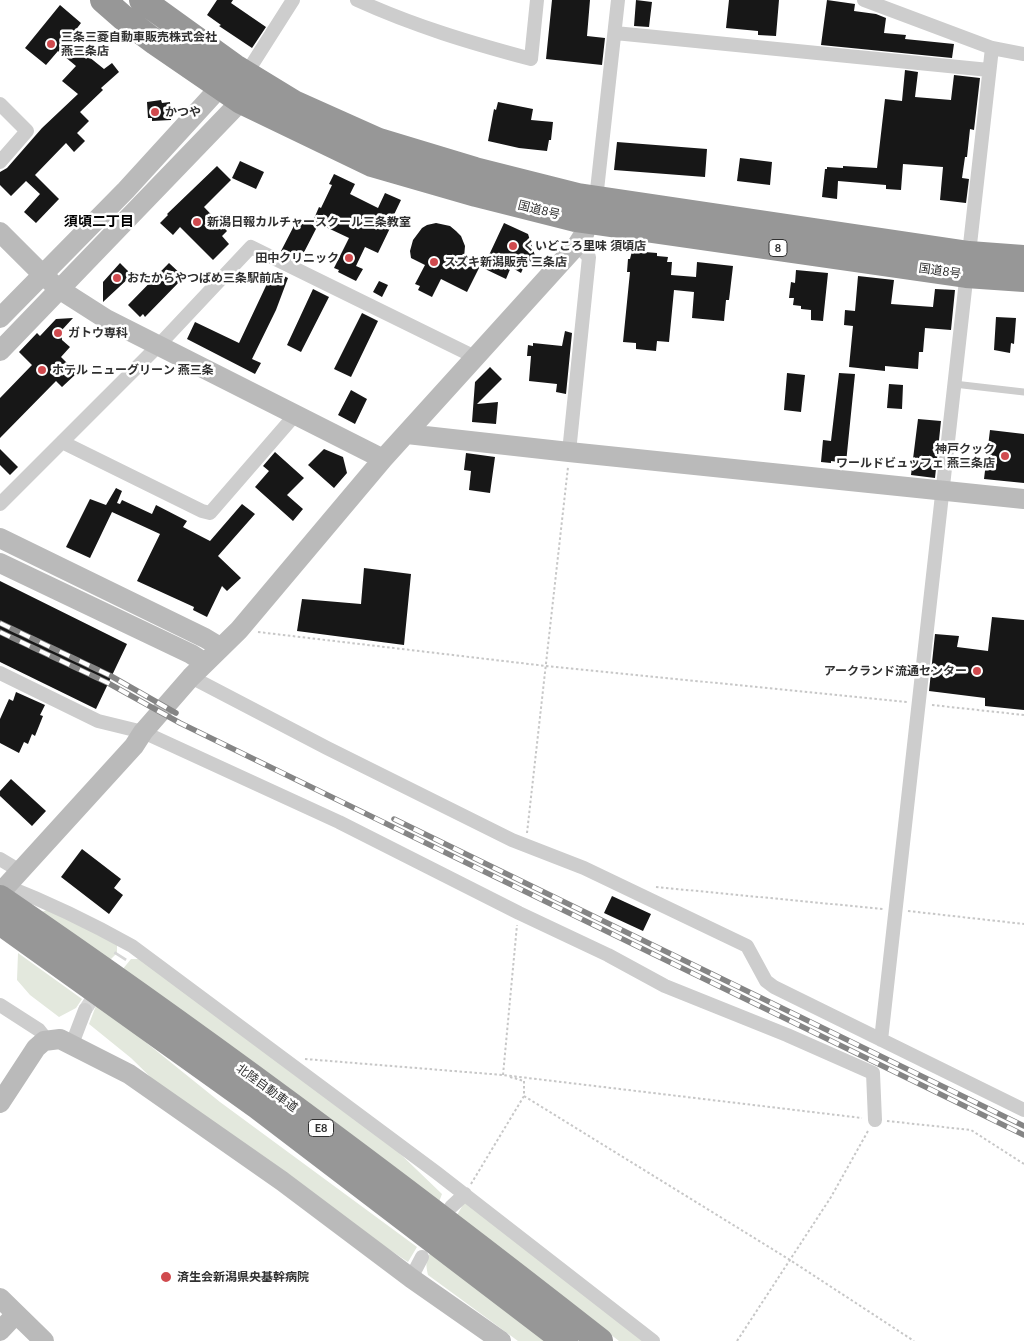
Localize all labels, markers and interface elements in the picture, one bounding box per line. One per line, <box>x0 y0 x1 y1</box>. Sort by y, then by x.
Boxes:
place label: 三条三菱自動車販売株式会社 燕三条店 <box>61 30 217 58</box>
marker: 三条三菱自動車販売株式会社 燕三条店 <box>45 38 57 50</box>
place label: かつや <box>165 105 201 119</box>
marker: かつや <box>149 106 161 118</box>
street label: 国道8号 <box>516 198 562 222</box>
district label: 須頃二丁目 <box>64 213 134 229</box>
place label: 新潟日報カルチャースクール三条教室 <box>207 215 411 229</box>
marker: 新潟日報カルチャースクール三条教室 <box>191 216 203 228</box>
place label: くいどころ里味 須頃店 <box>523 239 646 253</box>
marker: くいどころ里味 須頃店 <box>507 240 519 252</box>
road number: 8 <box>769 240 787 256</box>
place label: 田中クリニック <box>255 251 339 265</box>
marker: 田中クリニック <box>343 252 355 264</box>
place label: スズキ新潟販売 三条店 <box>444 255 567 269</box>
marker: スズキ新潟販売 三条店 <box>428 256 440 268</box>
street label: 国道8号 <box>918 261 962 281</box>
place label: おたからやつばめ三条駅前店 <box>127 271 283 285</box>
marker: おたからやつばめ三条駅前店 <box>111 272 123 284</box>
place label: ガトウ専科 <box>68 326 128 340</box>
marker: ガトウ専科 <box>52 327 64 339</box>
place label: ホテル ニューグリーン 燕三条 <box>52 363 214 377</box>
marker: ホテル ニューグリーン 燕三条 <box>36 364 48 376</box>
place label: 神戸クック ワールドビュッフェ 燕三条店 <box>836 442 995 470</box>
marker: 神戸クック ワールドビュッフェ 燕三条店 <box>999 450 1011 462</box>
place label: アークランド流通センター <box>824 664 967 678</box>
marker: アークランド流通センター <box>971 665 983 677</box>
street label: 北陸自動車道 <box>234 1061 300 1115</box>
road number: E8 <box>308 1120 334 1136</box>
marker: 済生会新潟県央基幹病院 <box>159 1270 173 1284</box>
place label: 済生会新潟県央基幹病院 <box>177 1270 309 1284</box>

